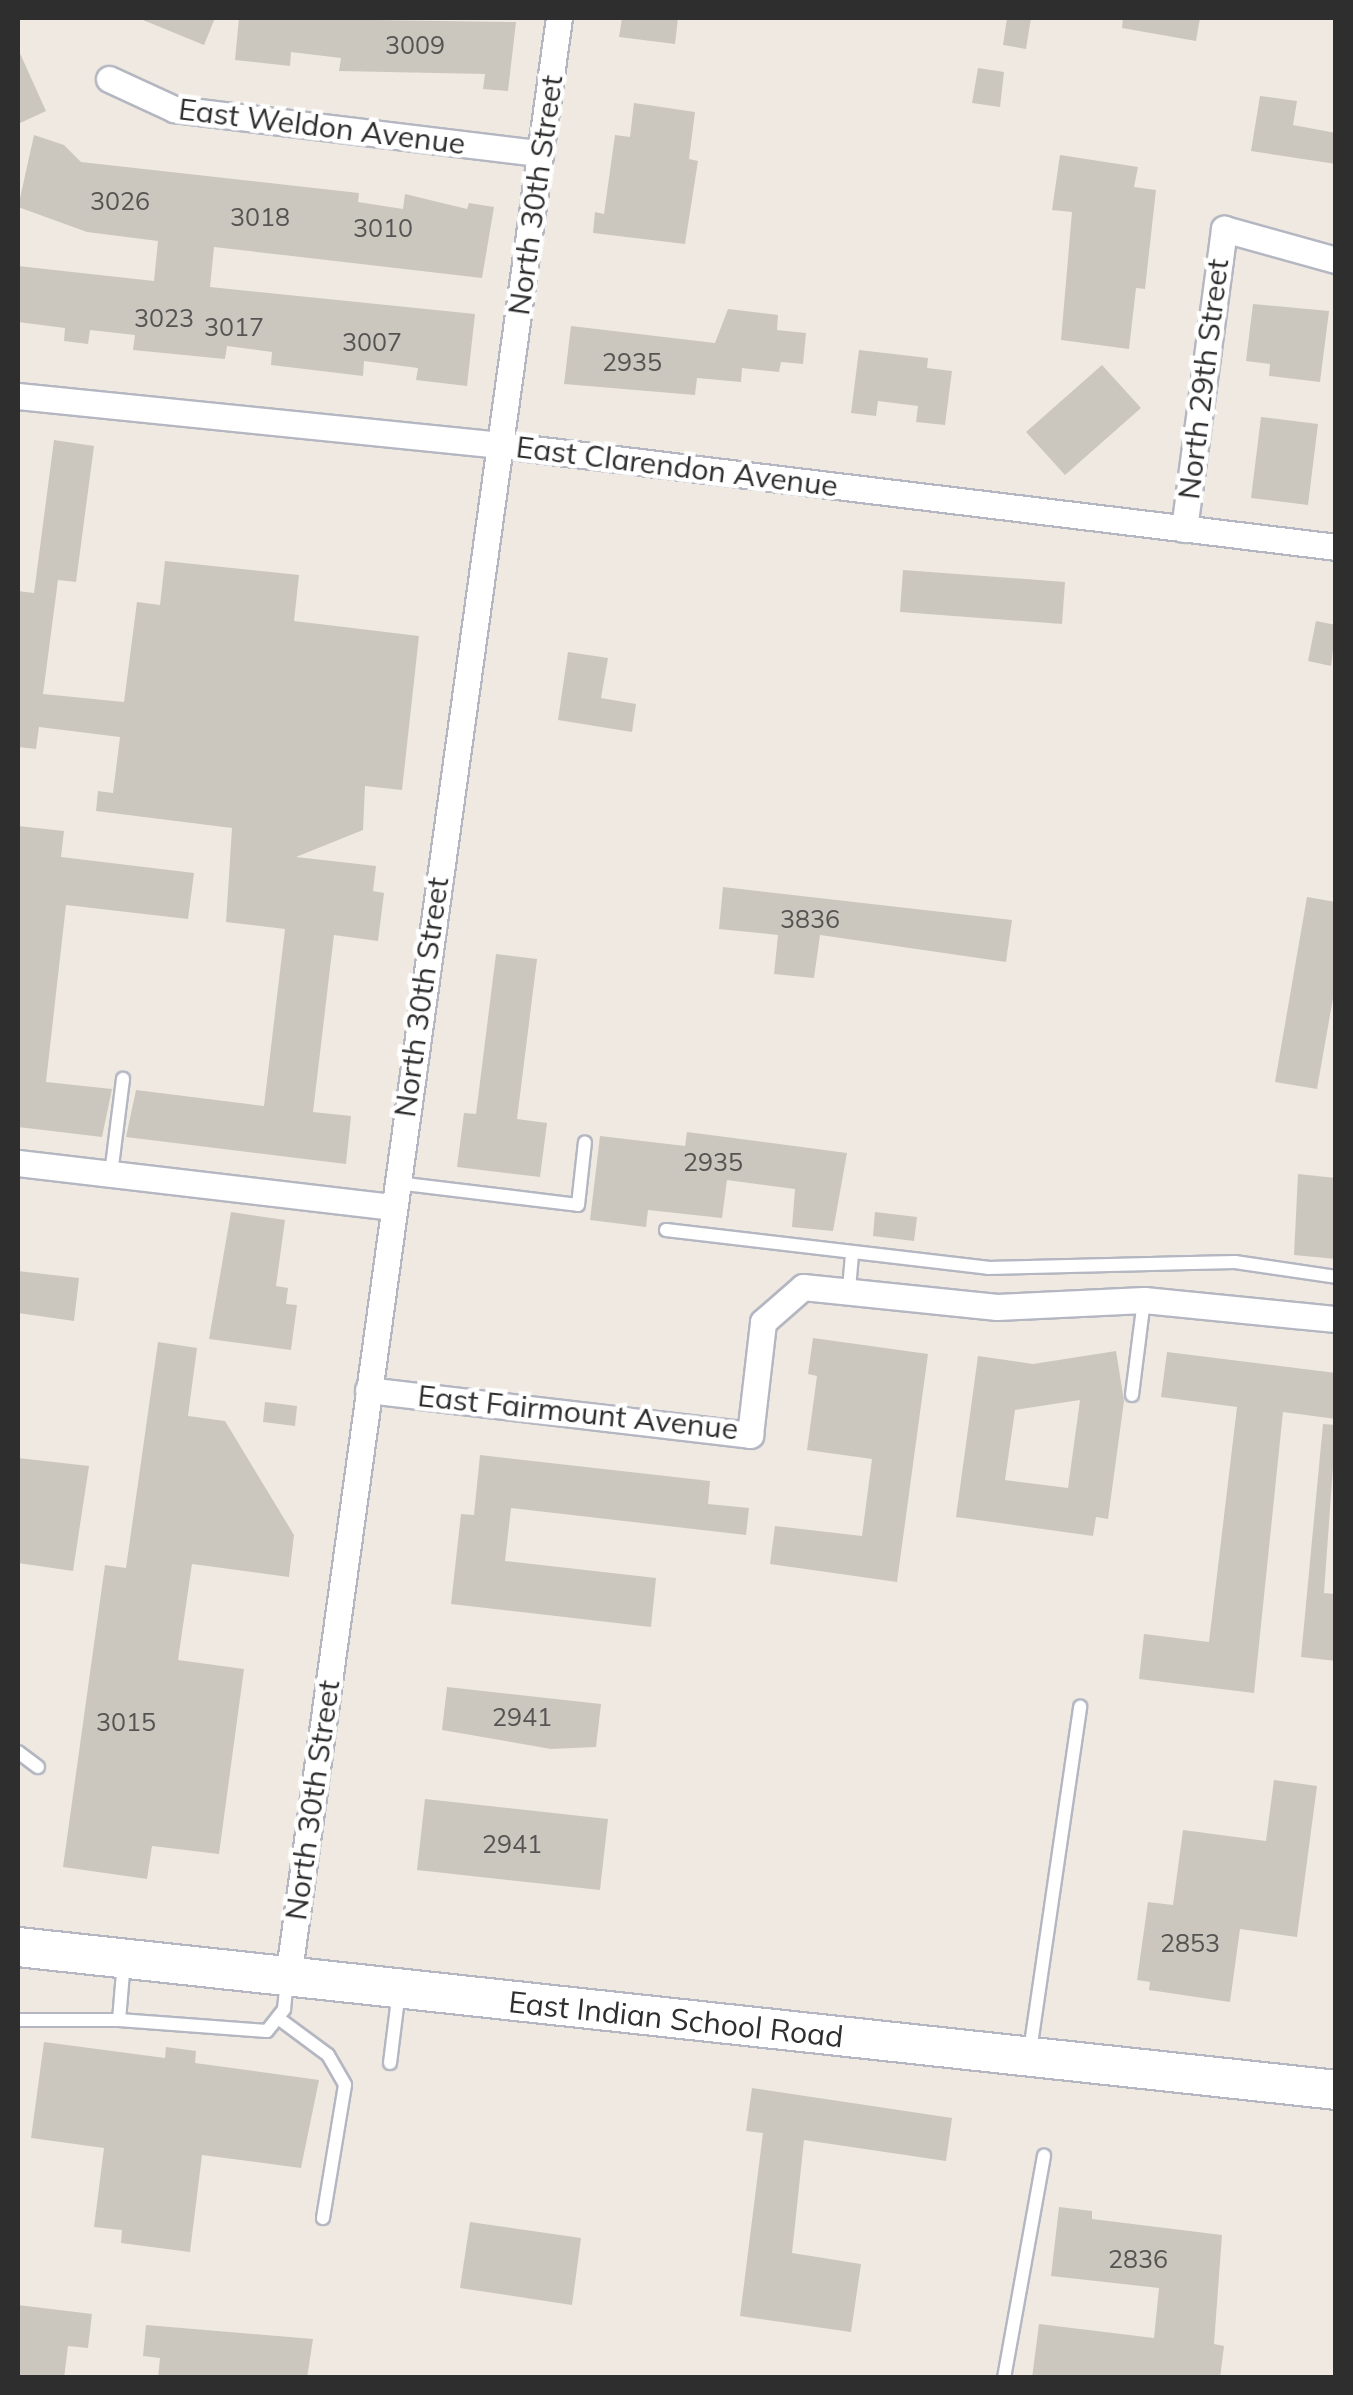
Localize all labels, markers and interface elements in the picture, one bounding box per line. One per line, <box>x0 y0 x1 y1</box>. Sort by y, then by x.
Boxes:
house number: 3009 <box>385 30 445 60</box>
street label: North 30th Street <box>500 73 570 317</box>
street label: East Weldon Avenue <box>177 91 467 161</box>
house number: 3026 <box>90 186 150 216</box>
house number: 3018 <box>230 202 290 232</box>
house number: 3010 <box>353 213 413 243</box>
street label: North 29th Street <box>1170 257 1236 501</box>
house number: 3023 <box>134 303 194 333</box>
house number: 3017 <box>204 312 264 342</box>
house number: 3007 <box>342 327 402 357</box>
house number: 2935 <box>602 347 662 377</box>
street label: East Clarendon Avenue <box>514 428 840 504</box>
street label: North 30th Street <box>386 875 456 1119</box>
house number: 3836 <box>780 904 840 934</box>
house number: 2935 <box>683 1147 743 1177</box>
street label: East Fairmount Avenue <box>416 1377 740 1447</box>
street label: North 30th Street <box>277 1678 347 1922</box>
house number: 2941 <box>492 1702 552 1732</box>
house number: 3015 <box>96 1707 156 1737</box>
house number: 2941 <box>482 1829 542 1859</box>
house number: 2853 <box>1160 1928 1220 1958</box>
street label: East Indian School Road <box>507 1984 845 2054</box>
house number: 2836 <box>1108 2244 1168 2274</box>

